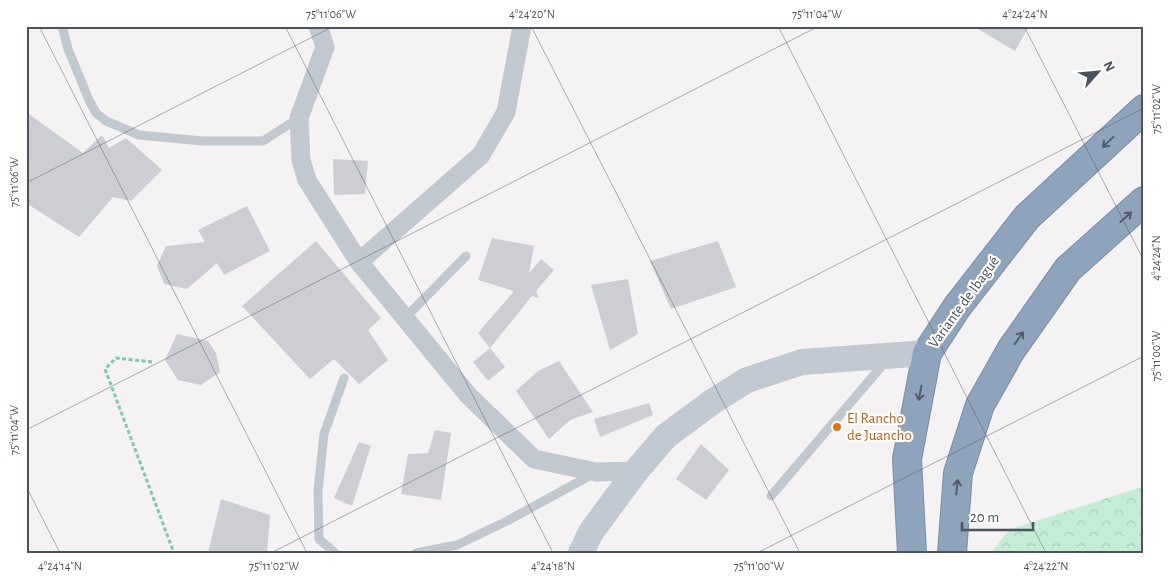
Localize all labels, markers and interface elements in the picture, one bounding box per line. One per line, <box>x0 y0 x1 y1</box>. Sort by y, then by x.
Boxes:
text: 75°11'06"W <box>306 8 356 20</box>
text: 4°24'20"N <box>509 8 555 20</box>
text: 75°11'04"W <box>792 8 842 20</box>
text: 4°24'24"N <box>1002 8 1048 20</box>
north arrow <box>1072 48 1122 98</box>
text: N <box>1100 59 1117 74</box>
text: 75°11'02"W <box>1150 84 1162 134</box>
one-way arrow <box>1102 136 1114 148</box>
text: 75°11'06"W <box>8 157 20 207</box>
one-way arrow <box>1120 211 1133 223</box>
text: 4°24'24"N <box>1150 235 1162 281</box>
street label: Variante de Ibagué <box>926 253 1002 351</box>
text: 75°11'00"W <box>1150 330 1162 381</box>
one-way arrow <box>1014 332 1024 346</box>
one-way arrow <box>914 385 924 401</box>
text: 75°11'04"W <box>8 405 20 455</box>
place label: El Rancho de Juancho <box>847 411 912 443</box>
marker: El Rancho de Juancho <box>831 421 843 433</box>
one-way arrow <box>952 479 962 495</box>
scale bar <box>962 499 1034 531</box>
text: 20 m <box>970 510 999 525</box>
text: 4°24'14"N <box>38 560 82 572</box>
text: 75°11'02"W <box>249 560 299 572</box>
text: 4°24'18"N <box>531 560 575 572</box>
text: 75°11'00"W <box>734 560 785 572</box>
text: 4°24'22"N <box>1024 560 1069 572</box>

